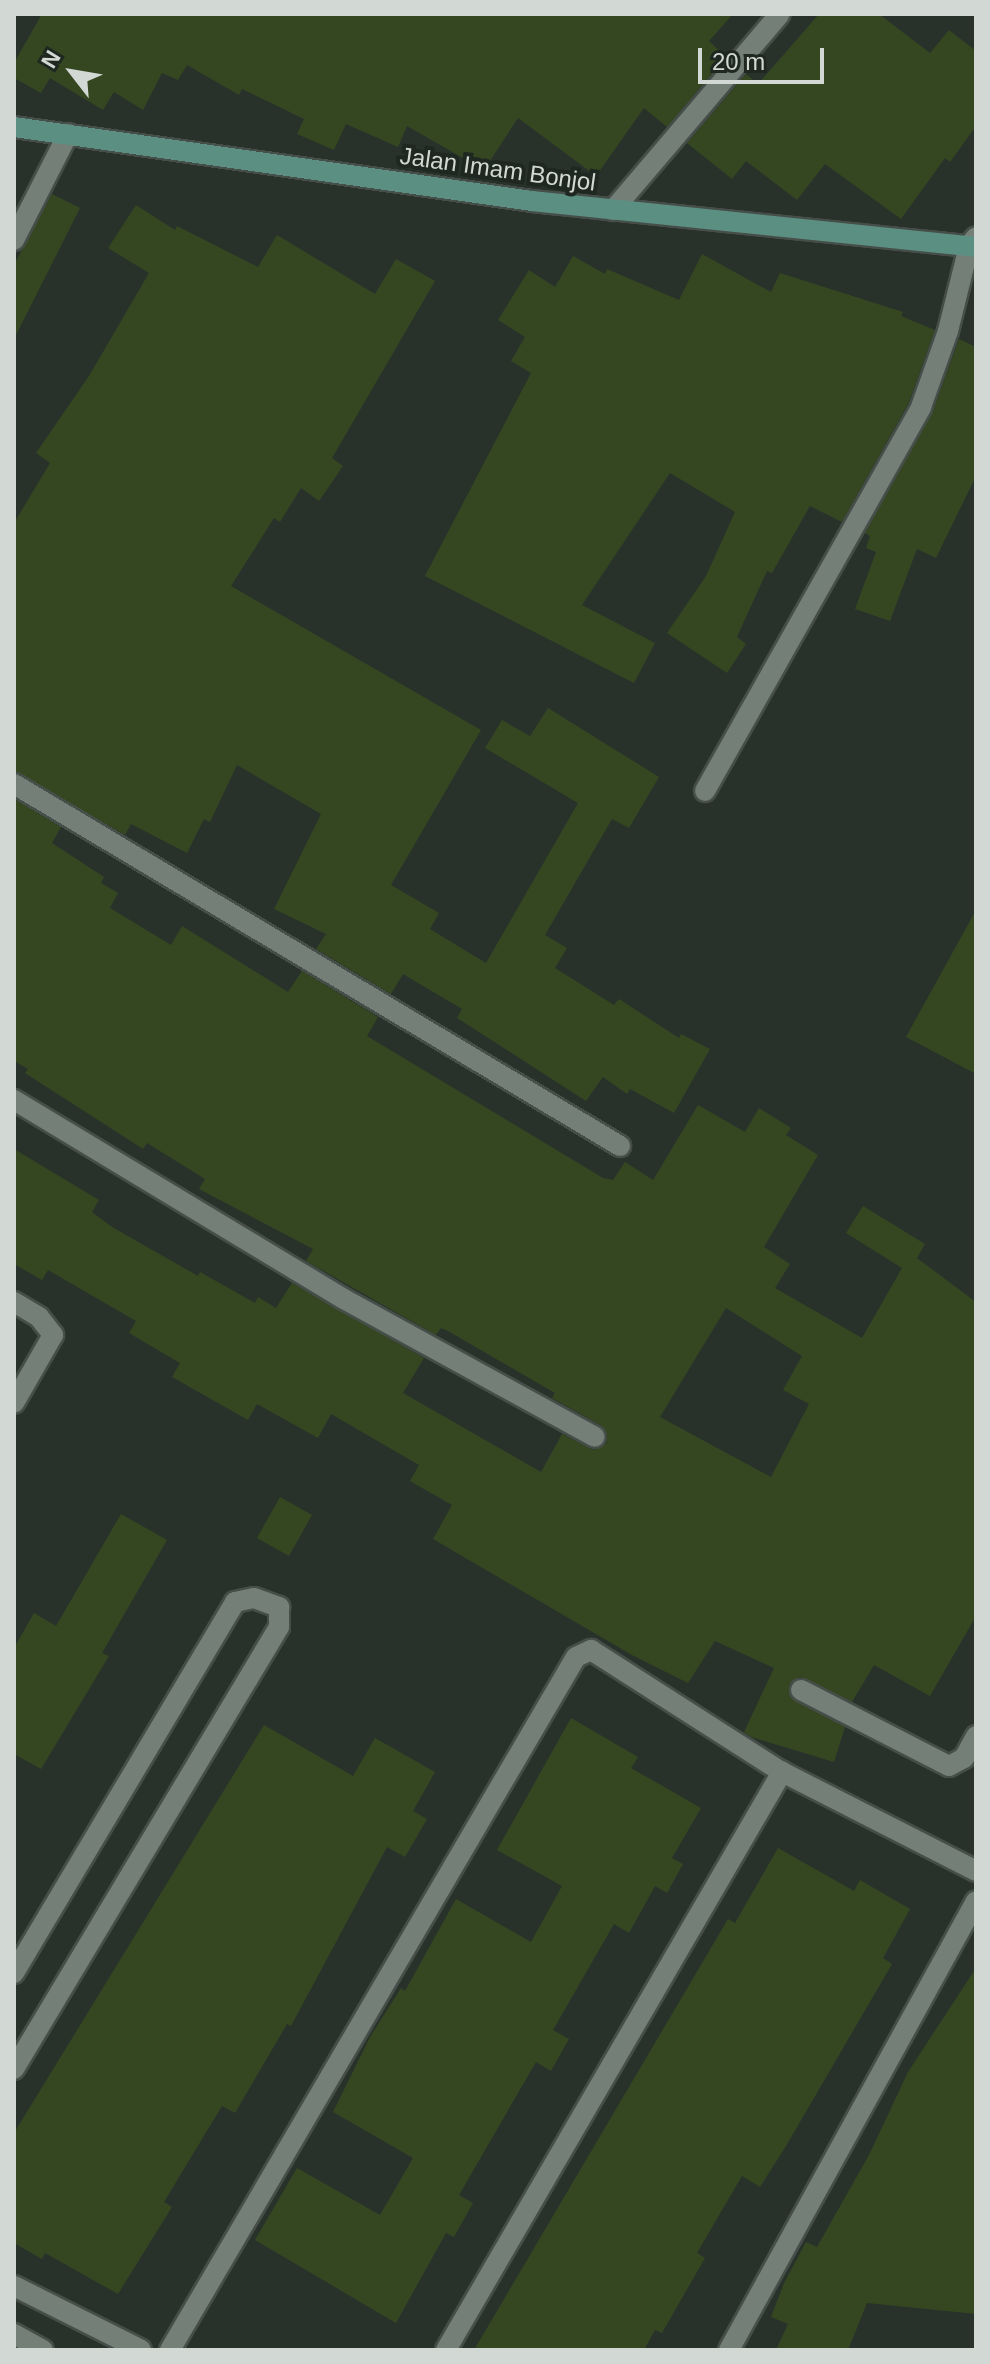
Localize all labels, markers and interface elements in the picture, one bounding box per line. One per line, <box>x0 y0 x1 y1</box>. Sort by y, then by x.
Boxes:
north arrow <box>32 32 112 112</box>
scale bar <box>702 32 828 82</box>
text: N <box>36 46 66 73</box>
text: 20 m <box>712 48 765 75</box>
street label: Jalan Imam Bonjol <box>398 141 598 197</box>

